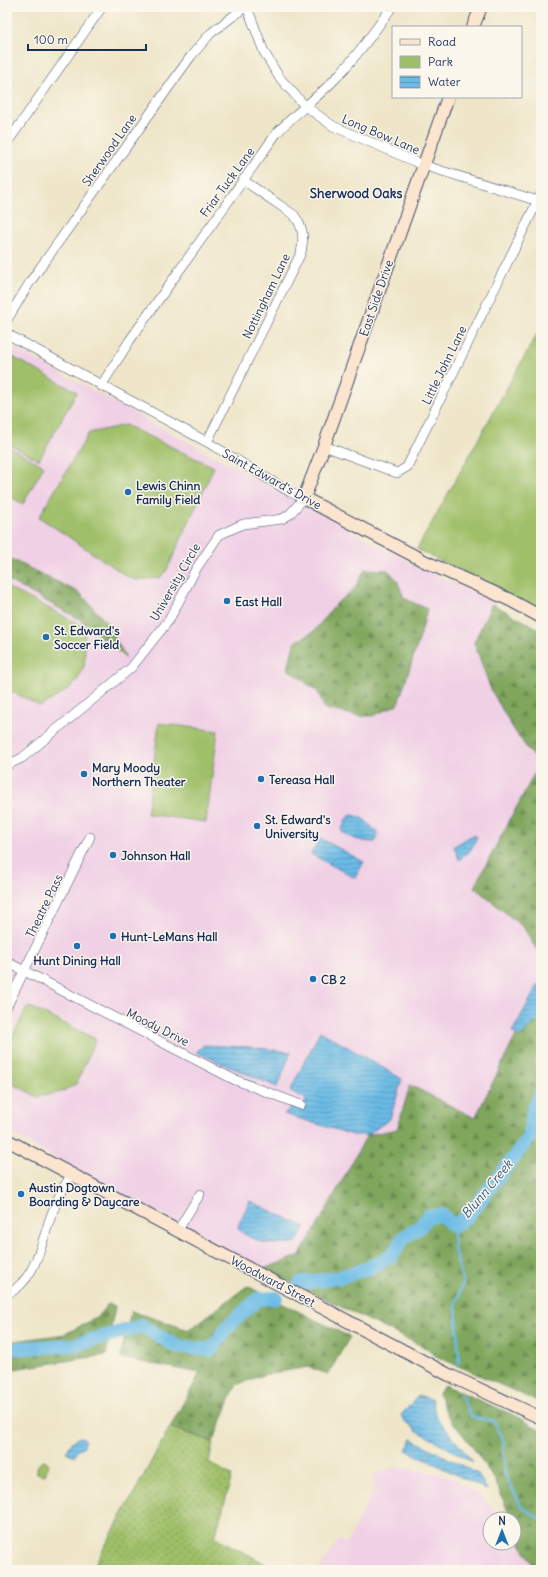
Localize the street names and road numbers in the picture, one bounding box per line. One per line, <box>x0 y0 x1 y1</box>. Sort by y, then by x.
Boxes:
street label: Sherwood Lane <box>79 111 139 189</box>
street label: Long Bow Lane <box>340 111 422 157</box>
street label: Friar Tuck Lane <box>197 144 257 220</box>
street label: Nottingham Lane <box>239 251 293 341</box>
street label: East Side Drive <box>356 258 396 338</box>
street label: Little John Lane <box>419 323 469 407</box>
street label: Saint Edward's Drive <box>220 446 324 512</box>
street label: University Circle <box>147 540 203 624</box>
street label: Theatre Pass <box>22 872 66 940</box>
street label: Moody Drive <box>124 1005 192 1049</box>
street label: Woodward Street <box>228 1252 318 1310</box>

